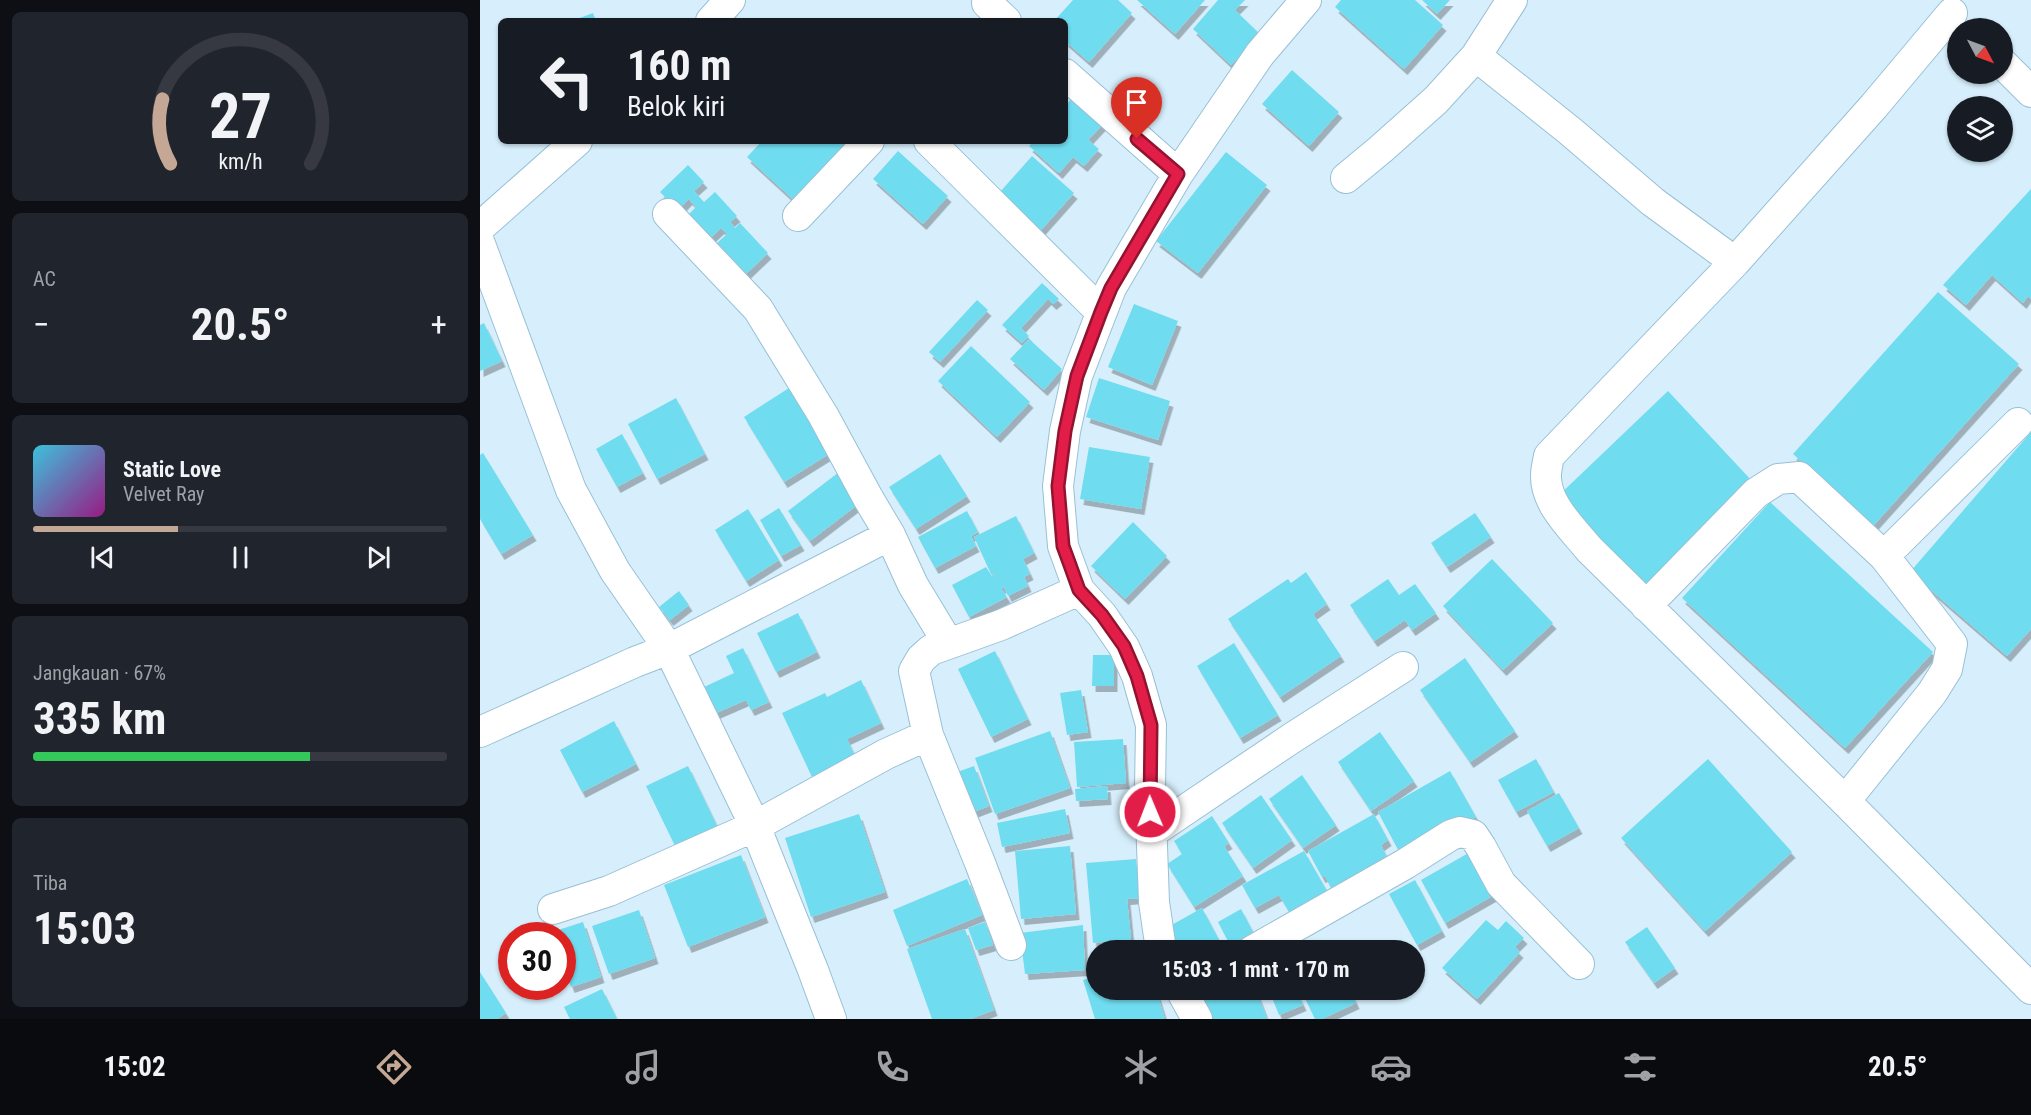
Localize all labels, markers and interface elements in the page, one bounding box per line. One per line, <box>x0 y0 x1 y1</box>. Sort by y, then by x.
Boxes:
north arrow <box>1947 18 2013 84</box>
map controls <box>1947 18 2013 162</box>
text: 160 m <box>627 41 732 90</box>
icon: left <box>528 42 606 120</box>
pin <box>1111 77 1162 139</box>
text: 27 <box>208 80 272 153</box>
icon: arrive <box>1120 86 1153 119</box>
text: Belok kiri <box>627 91 725 123</box>
button: layers <box>1947 96 2013 162</box>
text: km/h <box>218 149 262 174</box>
text: AC <box>33 267 56 291</box>
text: 20.5° <box>191 298 289 351</box>
text: − <box>33 305 50 344</box>
text: + <box>431 305 447 344</box>
text: Static Love <box>123 457 221 482</box>
text: Velvet Ray <box>123 482 204 506</box>
icon: previous <box>86 541 119 574</box>
icon: pause <box>224 541 257 574</box>
icon: next <box>362 541 395 574</box>
text: Jangkauan · 67% <box>33 661 166 685</box>
text: 335 km <box>33 692 166 745</box>
position arrow <box>1118 780 1182 844</box>
text: Tiba <box>33 871 67 895</box>
text: 15:03 <box>33 902 136 955</box>
speed limit sign: 30 <box>498 922 576 1000</box>
text: 15:03 · 1 mnt · 170 m <box>1161 957 1350 982</box>
icon: directions <box>373 1046 415 1088</box>
icon: music <box>622 1046 664 1088</box>
icon: phone <box>871 1046 913 1088</box>
icon: climate <box>1120 1046 1162 1088</box>
icon: car <box>1370 1046 1412 1088</box>
icon: filters <box>1619 1046 1661 1088</box>
text: 15:02 <box>104 1051 166 1083</box>
text: 20.5° <box>1868 1051 1927 1083</box>

